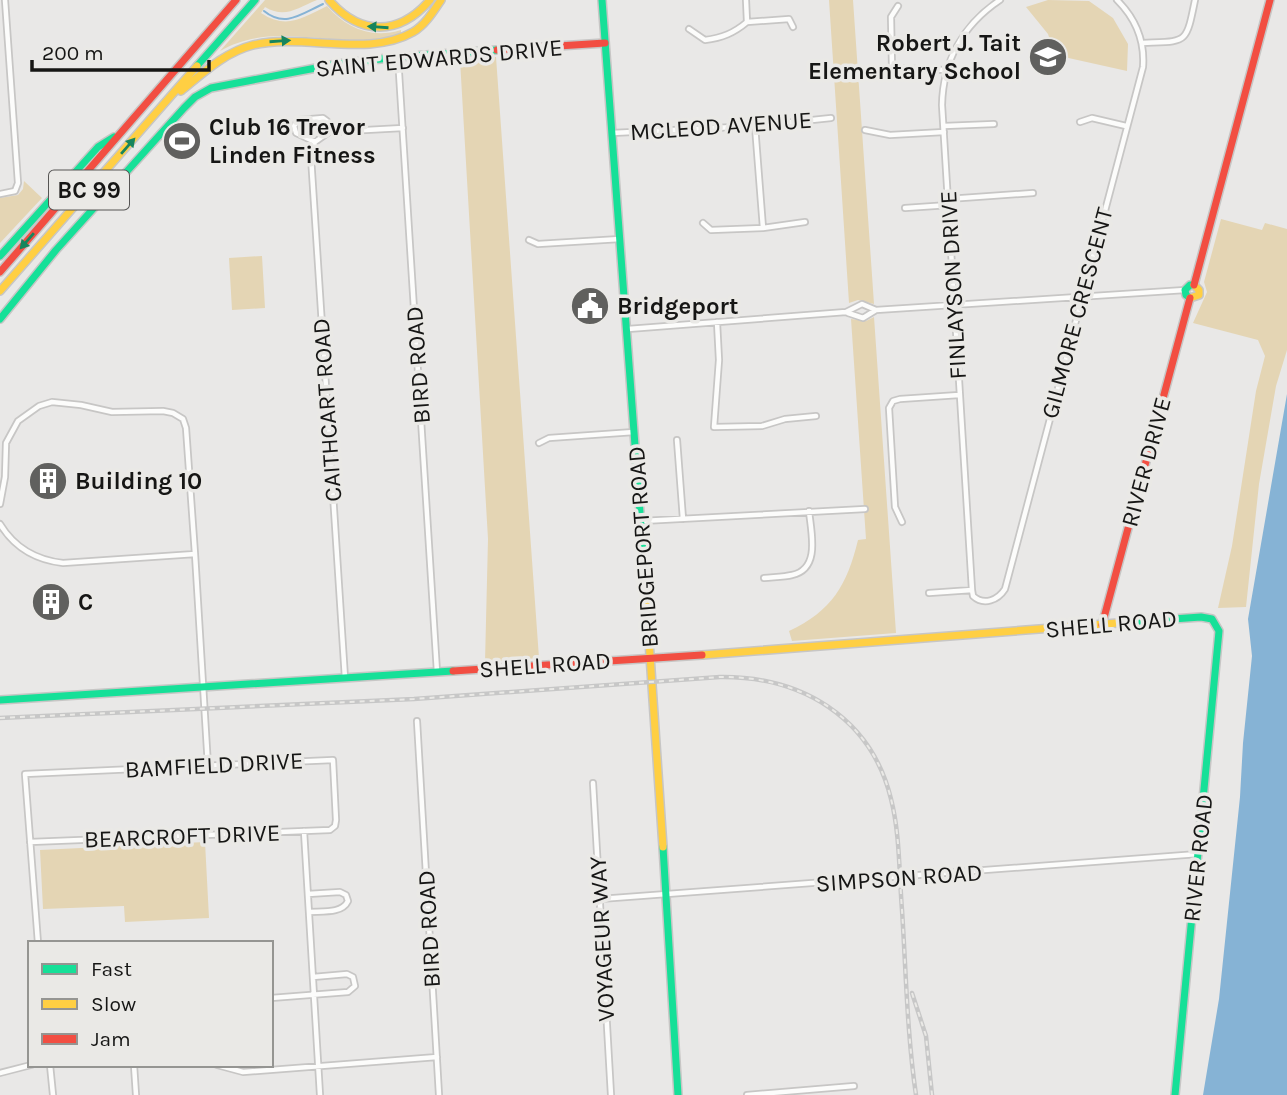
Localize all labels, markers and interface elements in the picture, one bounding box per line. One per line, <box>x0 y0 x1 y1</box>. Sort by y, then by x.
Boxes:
one-way arrow <box>367 21 389 32</box>
scale bar <box>32 28 208 72</box>
place label: Robert J. Tait Elementary School <box>808 29 1021 85</box>
street label: SAINT EDWARDS DRIVE <box>314 33 564 83</box>
one-way arrow <box>270 36 292 47</box>
school or university icon: Robert J. Tait Elementary School <box>1027 36 1069 78</box>
text: 200 m <box>42 41 104 65</box>
street label: MCLEOD AVENUE <box>629 106 813 146</box>
place label: Club 16 Trevor Linden Fitness <box>209 113 376 169</box>
sports icon: Club 16 Trevor Linden Fitness <box>161 120 203 162</box>
one-way arrow <box>120 137 136 155</box>
road number: BC 99 <box>49 170 129 210</box>
street label: FINLAYSON DRIVE <box>934 190 972 380</box>
street label: GILMORE CRESCENT <box>1035 204 1119 422</box>
one-way arrow <box>19 232 35 250</box>
public building icon: Bridgeport <box>569 285 611 327</box>
place label: Bridgeport <box>617 292 738 320</box>
street label: BIRD ROAD <box>400 305 436 425</box>
street label: CAITHCART ROAD <box>307 317 347 503</box>
street label: RIVER DRIVE <box>1115 394 1177 530</box>
street label: BRIDGEPORT ROAD <box>622 445 664 649</box>
building icon: Building 10 <box>27 460 69 502</box>
place label: Building 10 <box>75 467 202 495</box>
building icon: C <box>30 581 72 623</box>
place label: C <box>78 588 93 616</box>
street label: SHELL ROAD <box>1044 604 1178 644</box>
street label: SHELL ROAD <box>478 646 612 684</box>
street label: BAMFIELD DRIVE <box>124 746 304 784</box>
street label: RIVER ROAD <box>1177 793 1219 923</box>
street label: BEARCROFT DRIVE <box>83 819 281 853</box>
street label: VOYAGEUR WAY <box>584 856 620 1022</box>
street label: SIMPSON ROAD <box>815 858 983 898</box>
street label: BIRD ROAD <box>412 869 446 989</box>
legend <box>28 941 273 1067</box>
text: Fast <box>91 957 132 981</box>
text: Slow <box>91 992 136 1016</box>
text: Jam <box>91 1027 131 1051</box>

